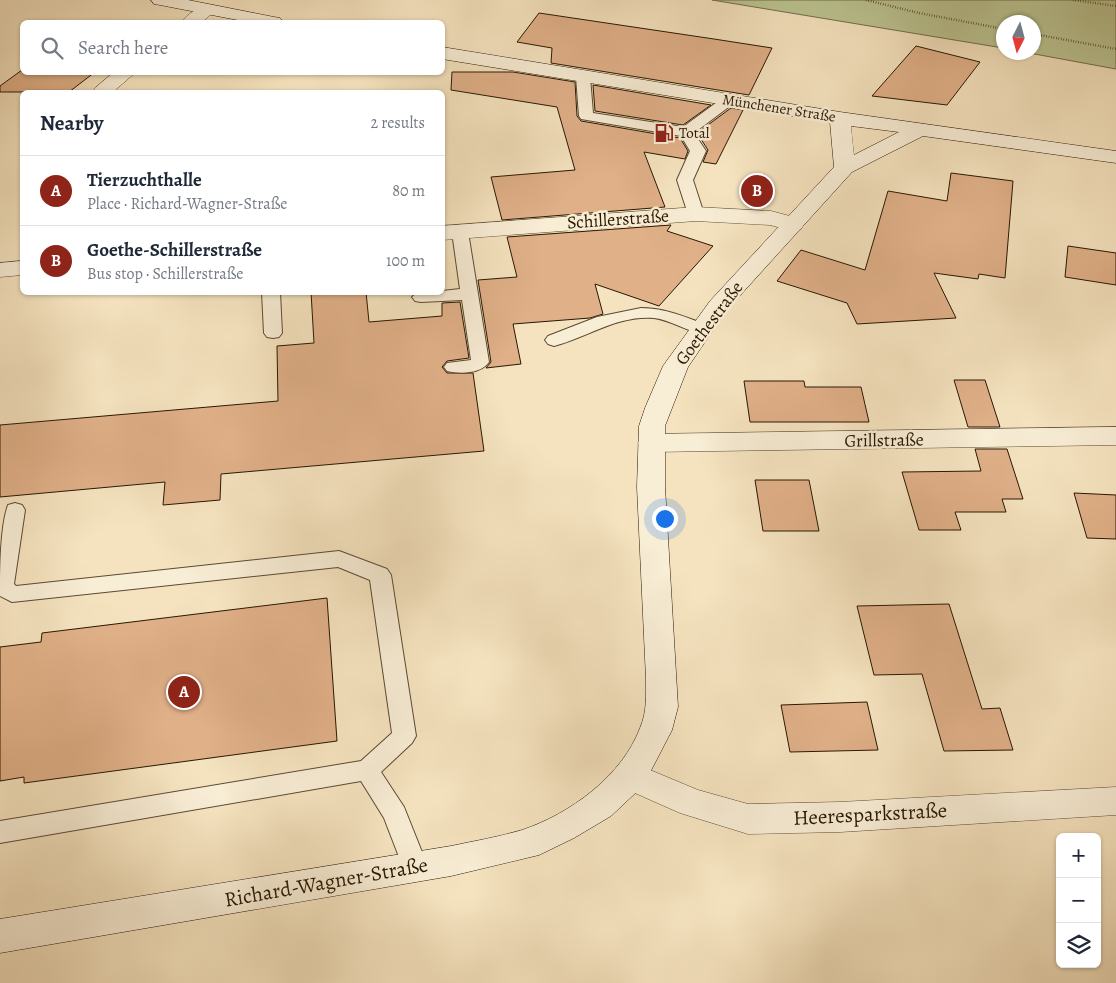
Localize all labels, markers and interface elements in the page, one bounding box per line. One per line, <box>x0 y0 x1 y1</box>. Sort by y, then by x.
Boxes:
north arrow <box>996 15 1041 60</box>
search box <box>20 20 445 75</box>
icon: search <box>38 34 66 62</box>
text: Search here <box>78 35 168 61</box>
street label: Münchener Straße <box>721 89 837 127</box>
text: Nearby <box>40 109 103 137</box>
text: 2 results <box>370 112 425 134</box>
fuel station icon: Total <box>653 122 675 144</box>
place label: Total <box>679 123 710 143</box>
text: Tierzuchthalle <box>87 167 202 193</box>
pin: B <box>741 172 773 210</box>
text: A <box>51 180 61 202</box>
text: 80 m <box>392 180 425 202</box>
text: Place · Richard-Wagner-Straße <box>87 193 287 215</box>
street label: Schillerstraße <box>566 203 670 235</box>
text: Goethe-Schillerstraße <box>87 237 262 263</box>
text: B <box>51 250 61 272</box>
text: 100 m <box>386 250 425 272</box>
text: Bus stop · Schillerstraße <box>87 263 243 285</box>
street label: Goethestraße <box>670 276 748 370</box>
street label: Grillstraße <box>844 427 924 453</box>
your location <box>652 506 678 532</box>
pin: A <box>168 673 200 711</box>
street label: Heeresparkstraße <box>792 796 948 832</box>
map controls <box>1056 833 1101 968</box>
button: + <box>1056 833 1101 878</box>
street label: Richard-Wagner-Straße <box>222 850 430 914</box>
button: − <box>1056 878 1101 923</box>
button: layers <box>1056 923 1101 968</box>

